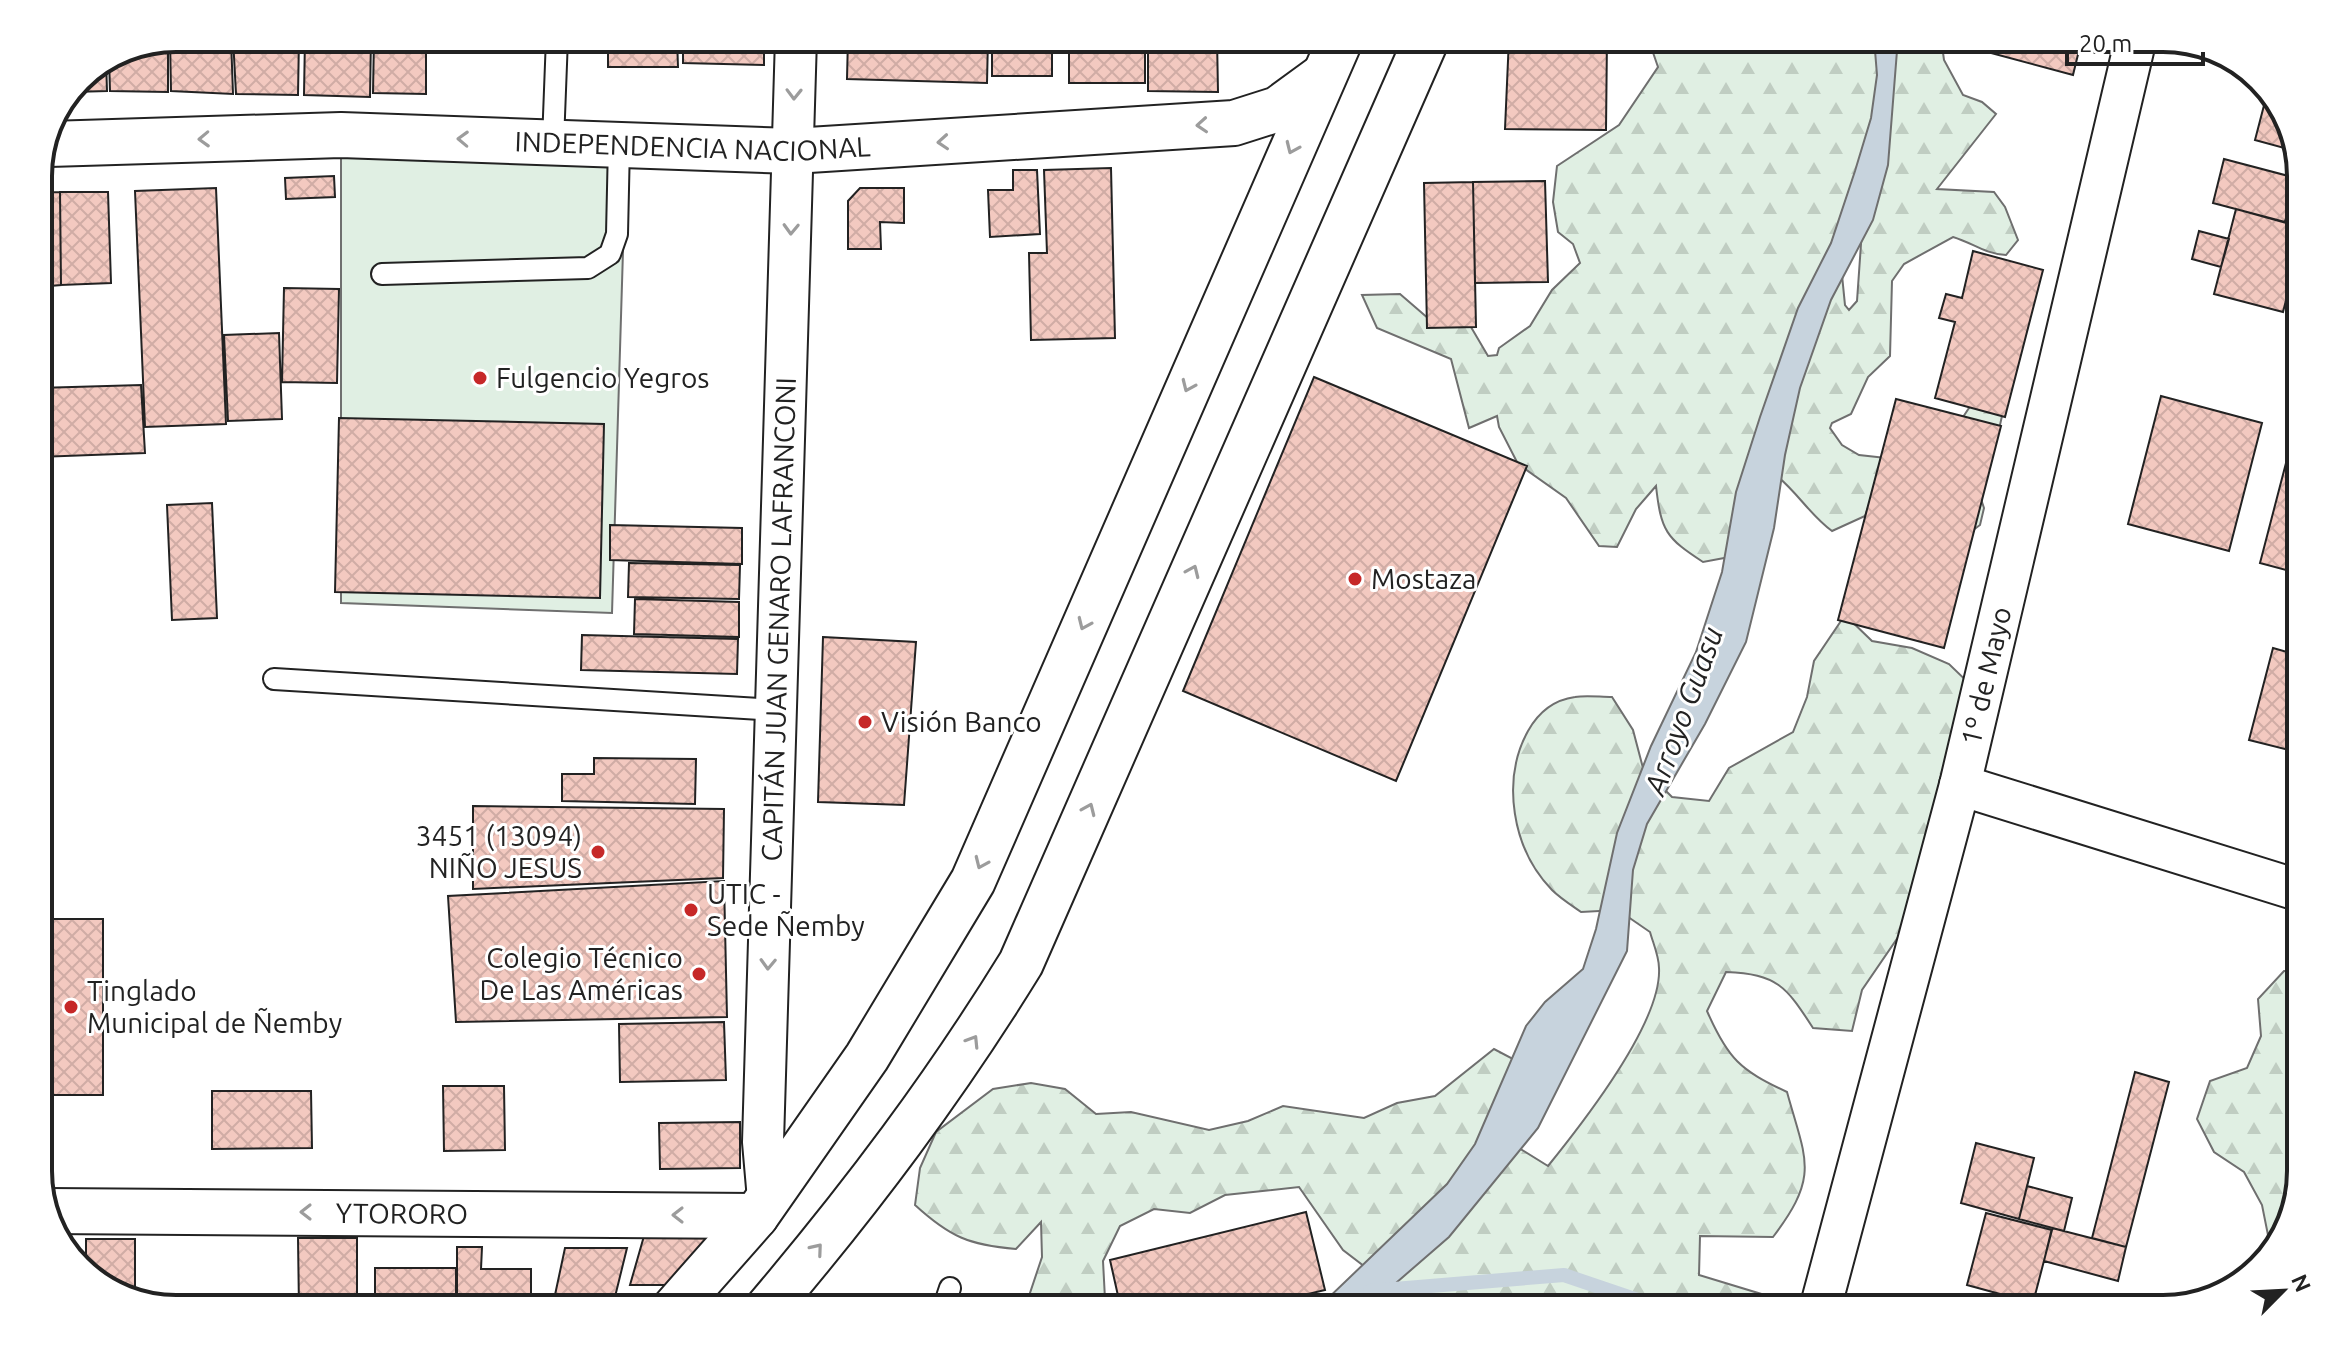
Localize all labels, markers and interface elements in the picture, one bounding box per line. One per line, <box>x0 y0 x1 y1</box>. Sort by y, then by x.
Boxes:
scale bar <box>2067 16 2203 66</box>
text: 20 m <box>2079 30 2132 57</box>
one-way arrow <box>786 88 803 101</box>
one-way arrow <box>1195 117 1208 134</box>
street label: INDEPENDENCIA NACIONAL <box>514 125 871 166</box>
one-way arrow <box>197 131 210 148</box>
one-way arrow <box>456 131 469 148</box>
one-way arrow <box>936 133 949 150</box>
one-way arrow <box>1286 139 1302 154</box>
one-way arrow <box>782 223 799 236</box>
place label: Fulgencio Yegros <box>496 362 709 393</box>
marker: Fulgencio Yegros <box>471 369 489 387</box>
street label: CAPITÁN JUAN GENARO LAFRANCONI <box>755 377 801 862</box>
one-way arrow <box>1182 378 1198 392</box>
place label: Mostaza <box>1371 563 1476 594</box>
one-way arrow <box>1184 565 1200 579</box>
marker: Mostaza <box>1346 570 1364 588</box>
street label: 1º de Mayo <box>1955 604 2017 748</box>
one-way arrow <box>1078 616 1094 630</box>
water label: Arroyo Guasu <box>1636 622 1729 801</box>
place label: Visión Banco <box>881 706 1042 737</box>
marker: Visión Banco <box>856 713 874 731</box>
one-way arrow <box>1079 803 1095 817</box>
place label: 3451 (13094) NIÑO JESUS <box>416 820 582 883</box>
marker: 3451 (13094) NIÑO JESUS <box>589 843 607 861</box>
one-way arrow <box>974 854 990 869</box>
place label: UTIC - Sede Ñemby <box>707 878 865 941</box>
marker: UTIC - Sede Ñemby <box>682 901 700 919</box>
place label: Colegio Técnico De Las Américas <box>479 942 683 1005</box>
one-way arrow <box>760 958 777 971</box>
marker: Colegio Técnico De Las Américas <box>690 965 708 983</box>
place label: Tinglado Municipal de Ñemby <box>87 975 342 1038</box>
marker: Tinglado Municipal de Ñemby <box>62 998 80 1016</box>
one-way arrow <box>963 1036 978 1050</box>
street label: YTORORO <box>336 1197 468 1229</box>
one-way arrow <box>299 1204 312 1221</box>
one-way arrow <box>671 1206 684 1224</box>
one-way arrow <box>807 1244 822 1259</box>
north arrow <box>2243 1251 2323 1331</box>
text: N <box>2287 1270 2316 1295</box>

